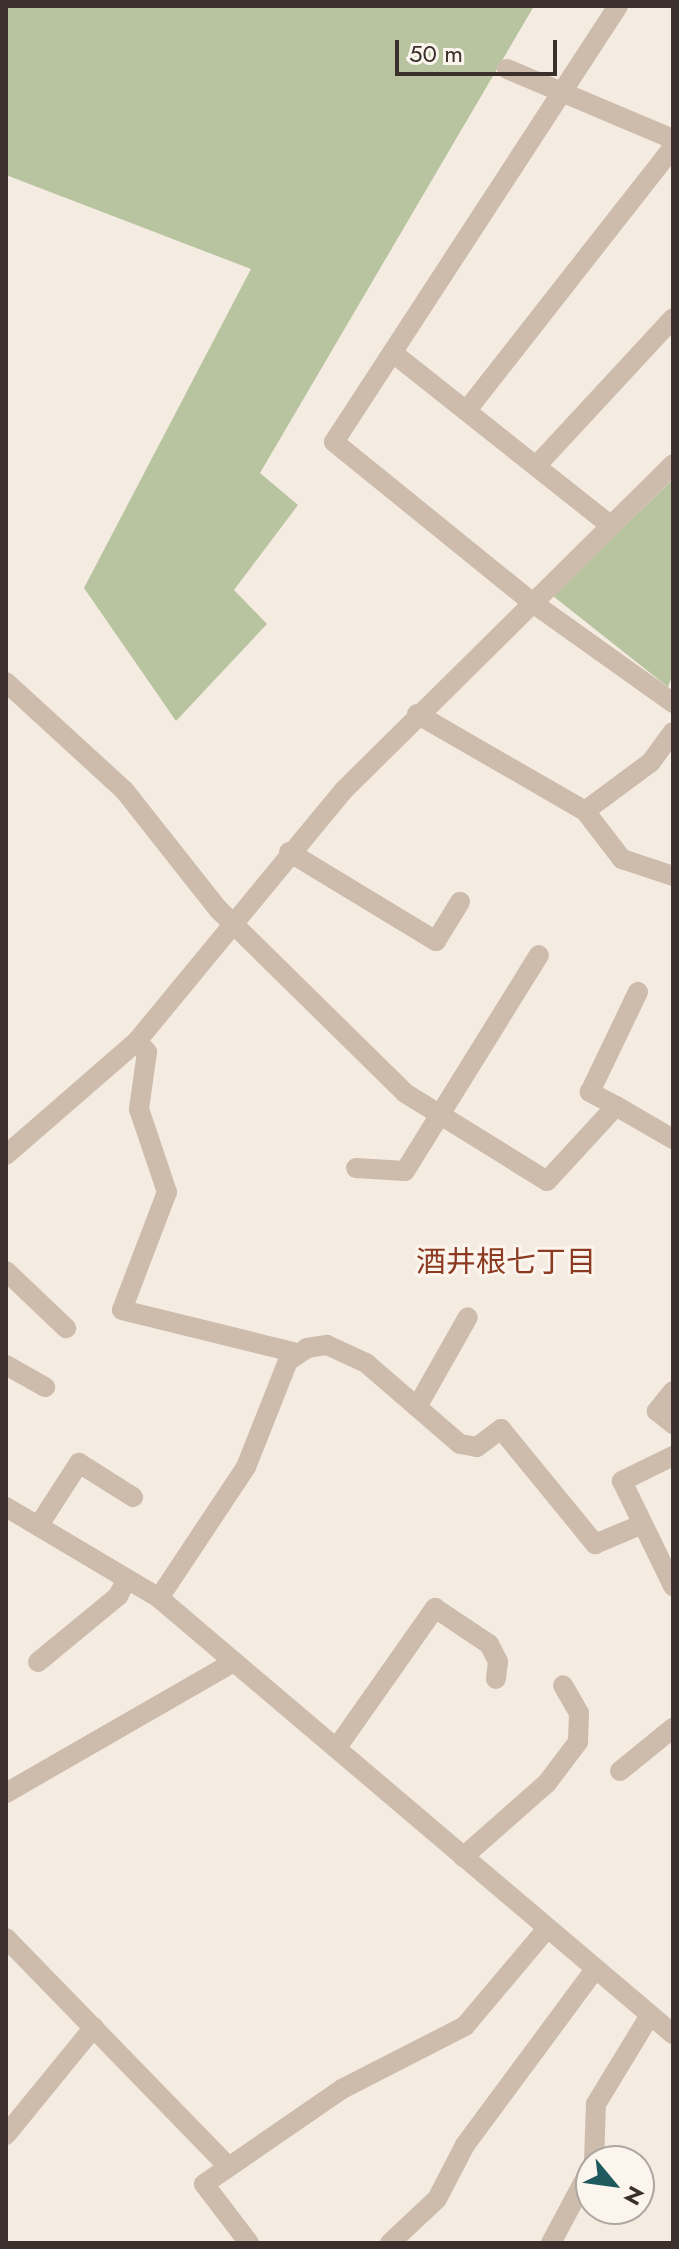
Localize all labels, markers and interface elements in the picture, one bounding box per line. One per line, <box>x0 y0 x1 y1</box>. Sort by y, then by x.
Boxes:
scale bar <box>399 24 561 74</box>
text: 50 m <box>409 36 463 71</box>
district label: 酒井根七丁目 <box>416 1244 596 1280</box>
north arrow <box>575 2145 655 2225</box>
text: N <box>616 2180 652 2211</box>

